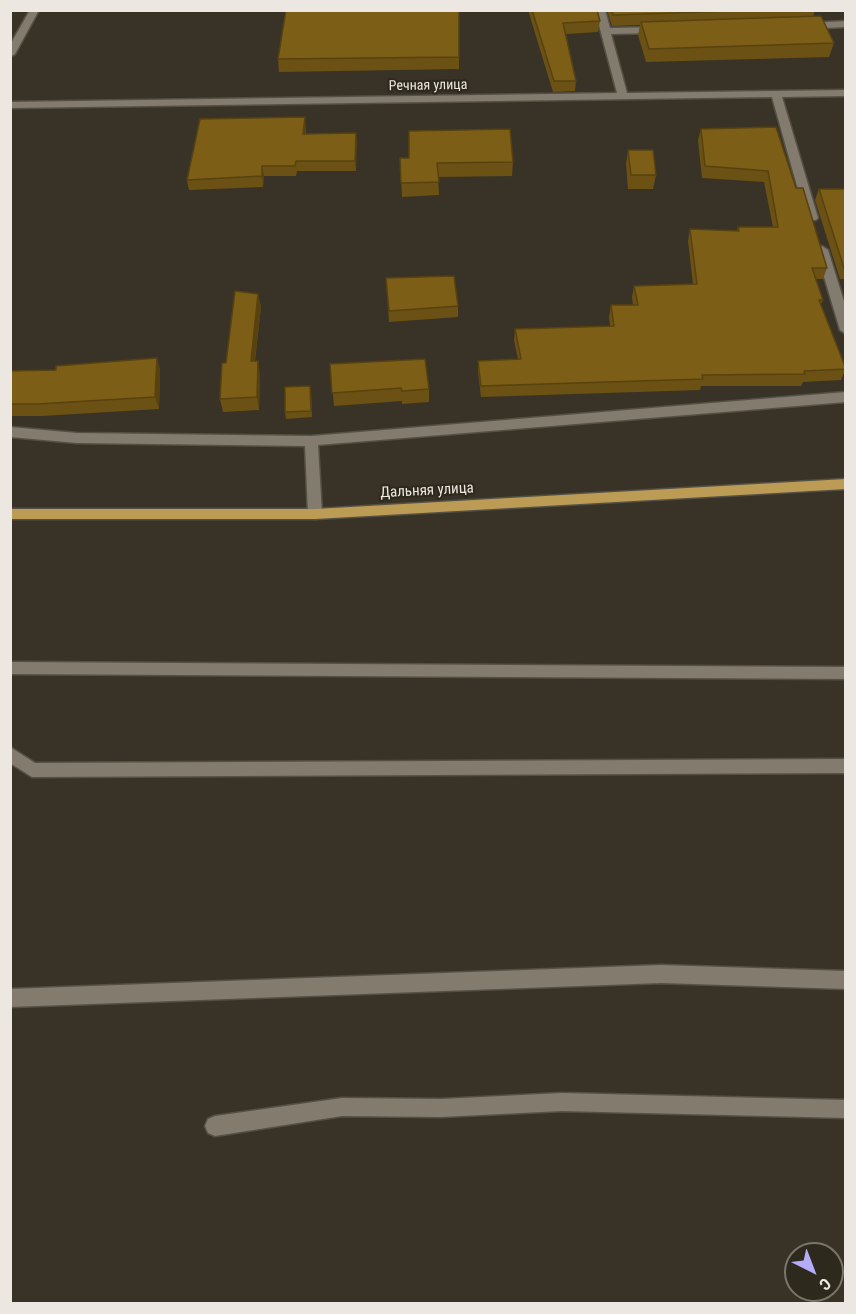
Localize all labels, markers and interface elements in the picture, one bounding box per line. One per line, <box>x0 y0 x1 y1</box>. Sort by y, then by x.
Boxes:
street label: Речная улица <box>389 77 467 95</box>
street label: Дальняя улица <box>380 480 474 502</box>
north arrow <box>784 1242 844 1302</box>
text: С <box>815 1274 835 1294</box>

